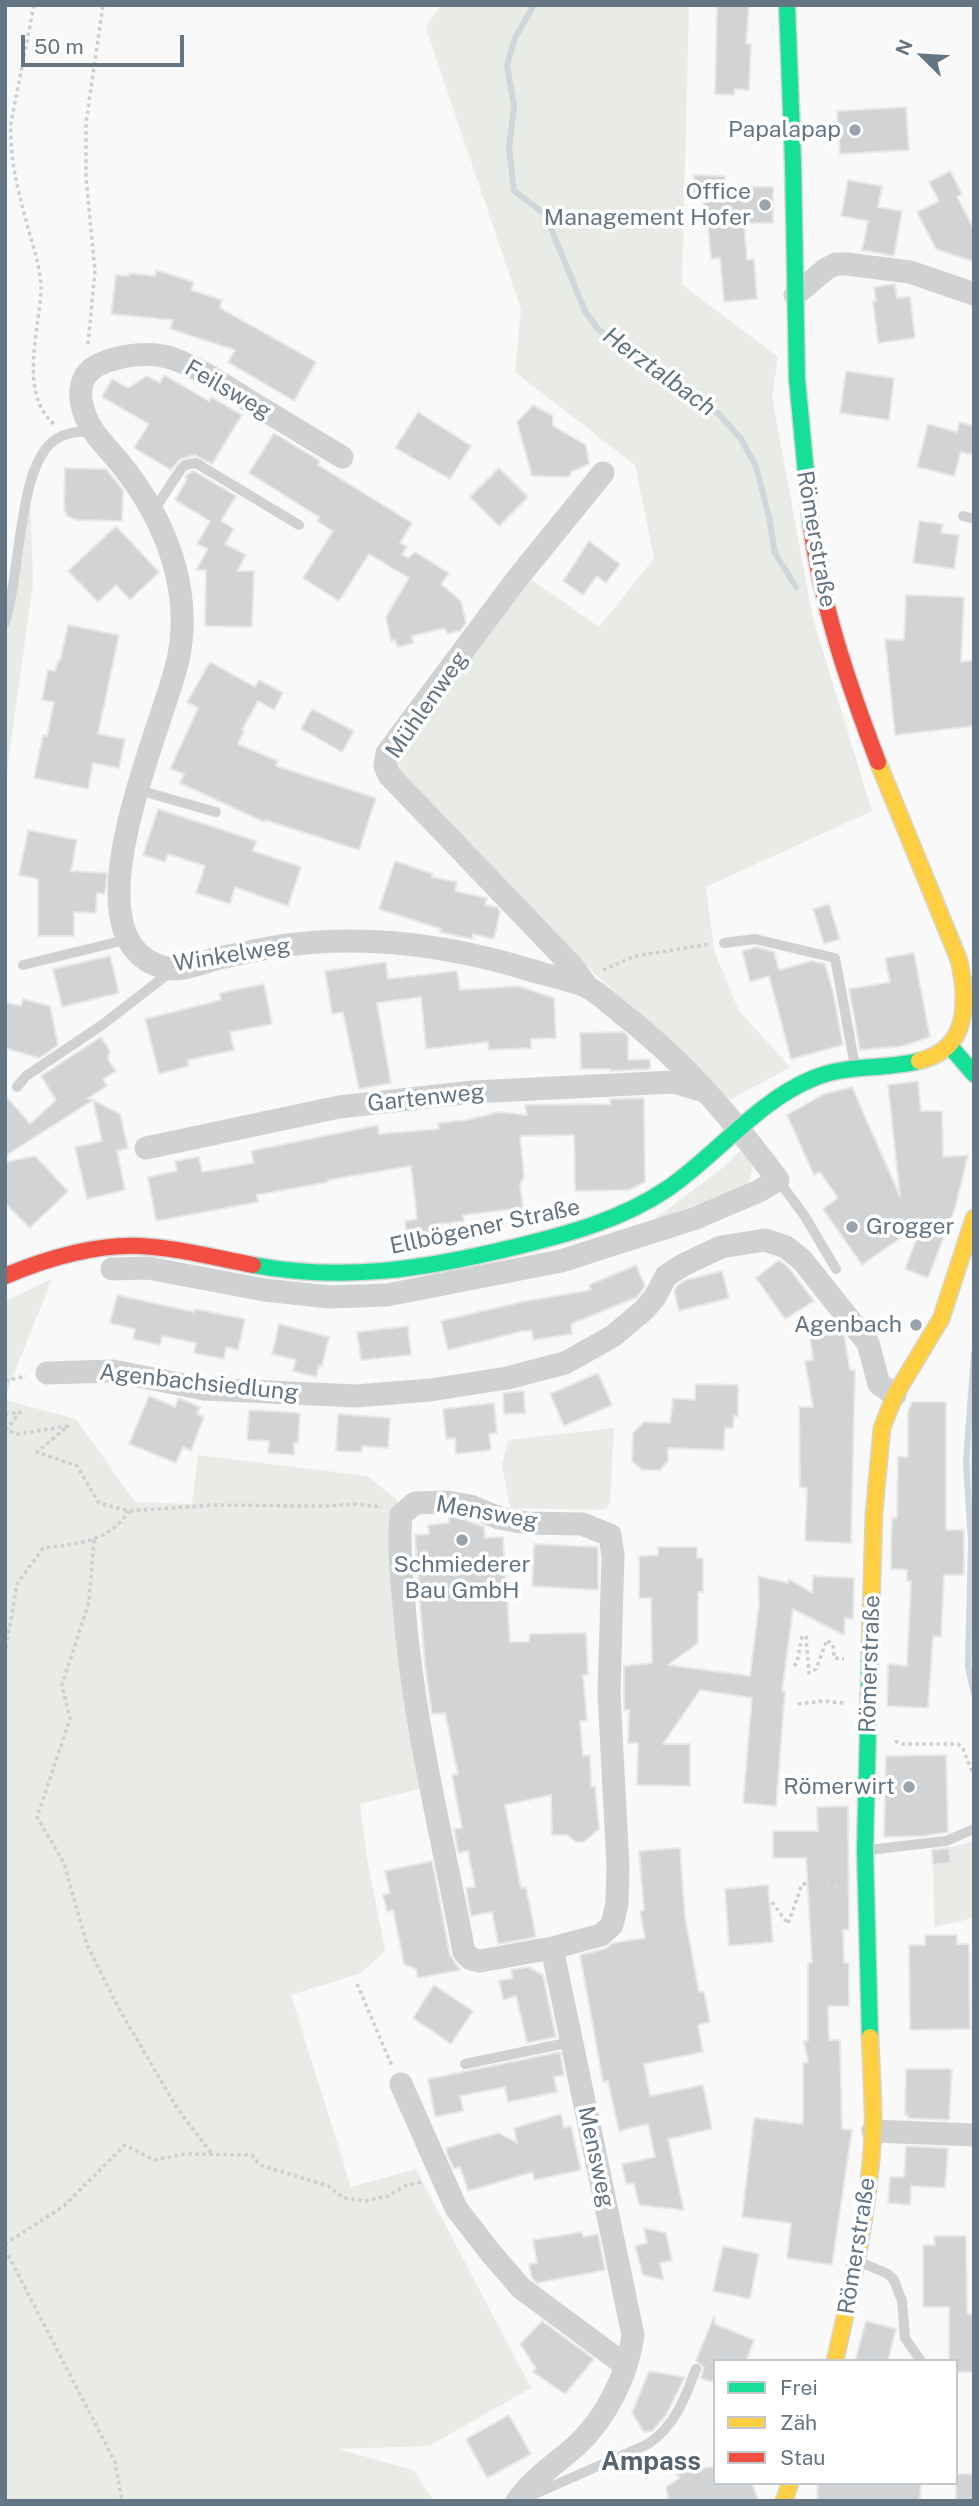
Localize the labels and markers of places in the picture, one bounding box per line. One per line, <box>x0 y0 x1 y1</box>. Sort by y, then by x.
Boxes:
place label: Papalapap <box>728 116 841 144</box>
marker: Papalapap <box>847 122 863 138</box>
place label: Office Management Hofer <box>544 178 751 232</box>
marker: Office Management Hofer <box>757 197 773 213</box>
place label: Grogger <box>866 1213 955 1241</box>
marker: Grogger <box>844 1219 860 1235</box>
place label: Agenbach <box>794 1311 902 1339</box>
marker: Agenbach <box>908 1317 924 1333</box>
marker: Schmiederer Bau GmbH <box>454 1532 470 1548</box>
place label: Schmiederer Bau GmbH <box>393 1551 531 1605</box>
place label: Römerwirt <box>783 1773 895 1801</box>
marker: Römerwirt <box>901 1779 917 1795</box>

